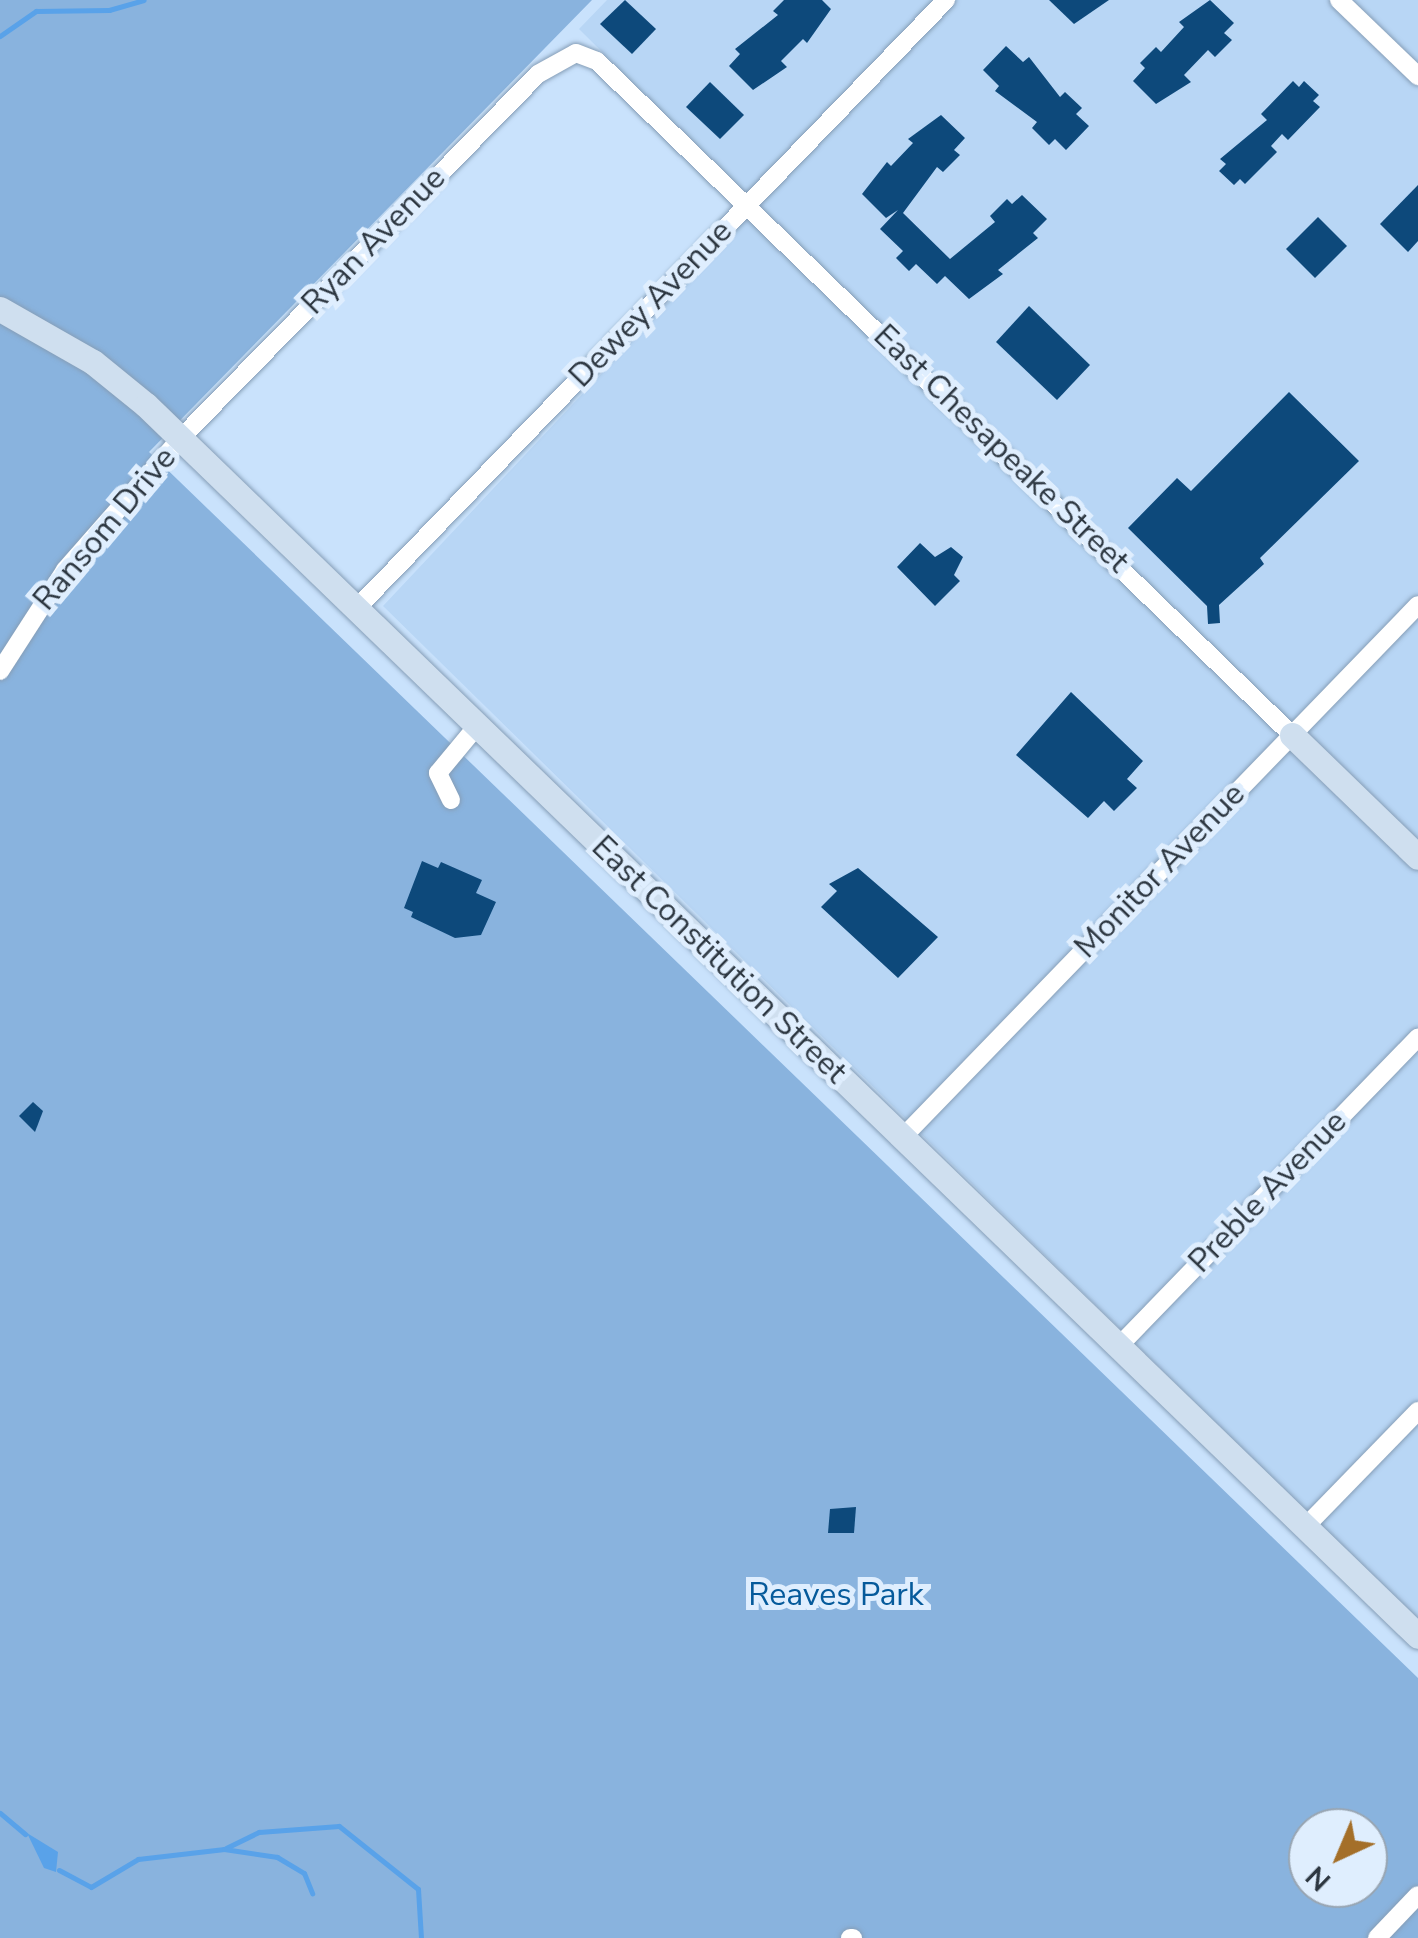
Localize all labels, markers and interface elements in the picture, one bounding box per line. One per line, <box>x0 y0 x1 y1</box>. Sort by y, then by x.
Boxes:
street label: Ryan Avenue <box>294 159 454 323</box>
street label: Dewey Avenue <box>562 212 740 396</box>
street label: East Chesapeake Street <box>865 317 1137 581</box>
street label: Ransom Drive <box>26 440 184 618</box>
street label: Monitor Avenue <box>1067 776 1253 966</box>
street label: East Constitution Street <box>584 828 854 1092</box>
street label: Preble Avenue <box>1181 1103 1355 1281</box>
park label: Reaves Park <box>748 1576 924 1614</box>
north arrow <box>1288 1808 1388 1908</box>
text: N <box>1298 1857 1339 1899</box>

